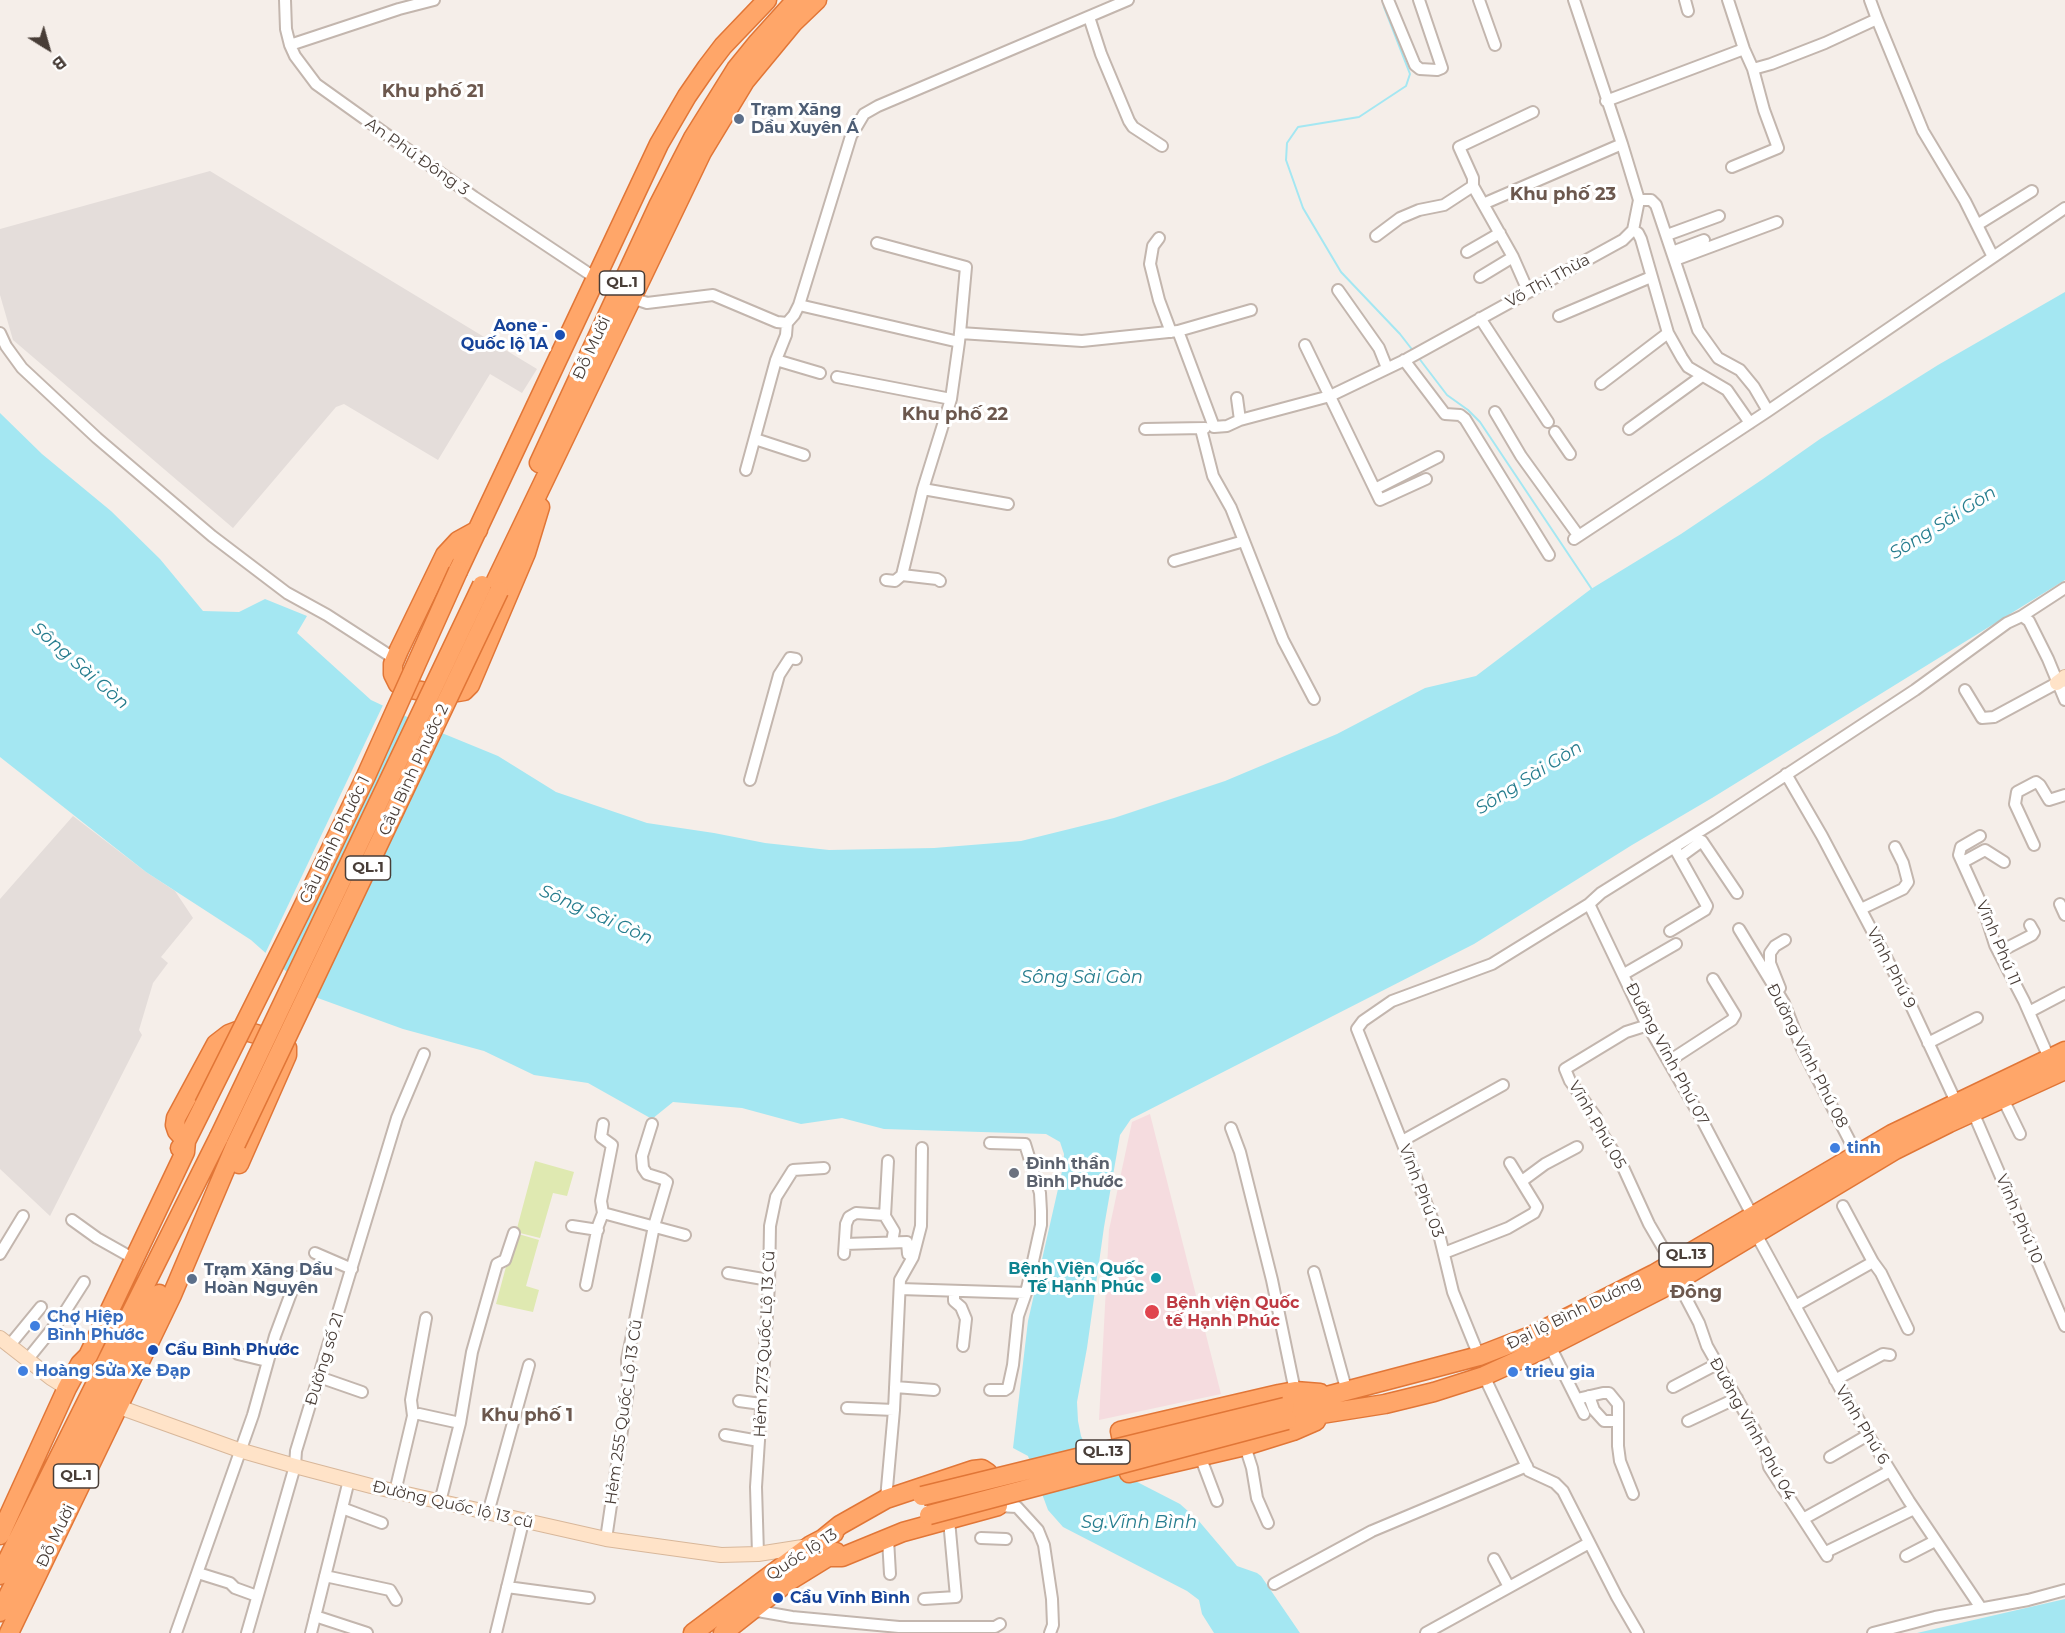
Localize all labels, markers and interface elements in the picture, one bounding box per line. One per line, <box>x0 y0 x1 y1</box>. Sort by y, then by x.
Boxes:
north arrow <box>18 18 78 78</box>
text: B <box>49 52 70 74</box>
district label: Khu phố 21 <box>382 81 484 103</box>
place label: Trạm Xăng Dầu Xuyên Á <box>751 100 859 138</box>
marker: Trạm Xăng Dầu Xuyên Á <box>732 112 746 126</box>
street label: An Phú Đông 3 <box>362 114 472 200</box>
district label: Khu phố 23 <box>1510 184 1616 206</box>
street label: Võ Thị Thừa <box>1503 250 1593 312</box>
road number: QL.1 <box>600 271 644 295</box>
street label: Đỗ Mười <box>569 313 615 383</box>
place label: Aone - Quốc lộ 1A <box>461 316 548 354</box>
marker: Aone - Quốc lộ 1A <box>553 328 567 342</box>
district label: Khu phố 22 <box>902 404 1008 426</box>
water label: Sông Sài Gòn <box>1886 482 2000 564</box>
water label: Sông Sài Gòn <box>27 618 133 714</box>
street label: Cầu Bình Phước 2 <box>375 701 453 839</box>
water label: Sông Sài Gòn <box>1472 737 1586 819</box>
street label: Cầu Bình Phước 1 <box>296 773 374 907</box>
road number: QL.1 <box>346 856 391 880</box>
water label: Sông Sài Gòn <box>536 880 656 950</box>
street label: Vĩnh Phú 11 <box>1971 898 2025 988</box>
street label: Vĩnh Phú 9 <box>1862 924 1920 1012</box>
water label: Sông Sài Gòn <box>1021 967 1143 989</box>
street label: Đường Vĩnh Phú 07 <box>1621 979 1713 1129</box>
street label: Đường Vĩnh Phú 08 <box>1762 981 1852 1131</box>
street label: Vĩnh Phú 05 <box>1564 1078 1630 1172</box>
place label: tinh <box>1847 1138 1881 1158</box>
marker: tinh <box>1828 1141 1842 1155</box>
street label: Vĩnh Phú 03 <box>1394 1142 1448 1240</box>
place label: Đình thần Bình Phước <box>1026 1154 1123 1192</box>
marker: Đình thần Bình Phước <box>1007 1166 1021 1180</box>
street label: Vĩnh Phú 10 <box>1992 1171 2046 1267</box>
road number: QL.13 <box>1659 1243 1713 1267</box>
street label: Hẻm 273 Quốc Lộ 13 Cũ <box>751 1250 779 1438</box>
place label: Bệnh Viện Quốc Tế Hạnh Phúc <box>1008 1259 1144 1297</box>
place label: Trạm Xăng Dầu Hoàn Nguyên <box>204 1260 333 1298</box>
marker: Bệnh Viện Quốc Tế Hạnh Phúc <box>1149 1271 1163 1285</box>
marker: Trạm Xăng Dầu Hoàn Nguyên <box>185 1272 199 1286</box>
street label: Đại lộ Bình Dương <box>1504 1272 1644 1354</box>
district label: Đông <box>1670 1282 1722 1304</box>
place label: Bệnh viện Quốc tế Hạnh Phúc <box>1166 1293 1299 1331</box>
marker: Bệnh viện Quốc tế Hạnh Phúc <box>1143 1303 1161 1321</box>
place label: Chợ Hiệp Bình Phước <box>47 1307 144 1345</box>
street label: Đường số 21 <box>302 1310 348 1408</box>
street label: Hẻm 255 Quốc Lộ 13 Cũ <box>601 1318 647 1506</box>
marker: Chợ Hiệp Bình Phước <box>28 1319 42 1333</box>
place label: Cầu Bình Phước <box>165 1340 299 1360</box>
marker: Cầu Bình Phước <box>146 1343 160 1357</box>
street label: Đường Vĩnh Phú 04 <box>1705 1354 1799 1504</box>
place label: Hoàng Sửa Xe Đạp <box>35 1361 191 1381</box>
place label: trieu gia <box>1525 1362 1595 1382</box>
marker: Hoàng Sửa Xe Đạp <box>16 1364 30 1378</box>
marker: trieu gia <box>1506 1365 1520 1379</box>
street label: Vĩnh Phú 6 <box>1831 1382 1893 1468</box>
district label: Khu phố 1 <box>481 1405 573 1427</box>
road number: QL.13 <box>1076 1440 1130 1464</box>
road number: QL.1 <box>54 1464 98 1488</box>
street label: Đường Quốc lộ 13 cũ <box>371 1477 535 1533</box>
street label: Đỗ Mười <box>33 1501 79 1571</box>
water label: Sg.Vĩnh Bình <box>1081 1512 1197 1534</box>
street label: Quốc lộ 13 <box>763 1525 841 1585</box>
place label: Cầu Vĩnh Bình <box>790 1588 910 1608</box>
marker: Cầu Vĩnh Bình <box>771 1591 785 1605</box>

